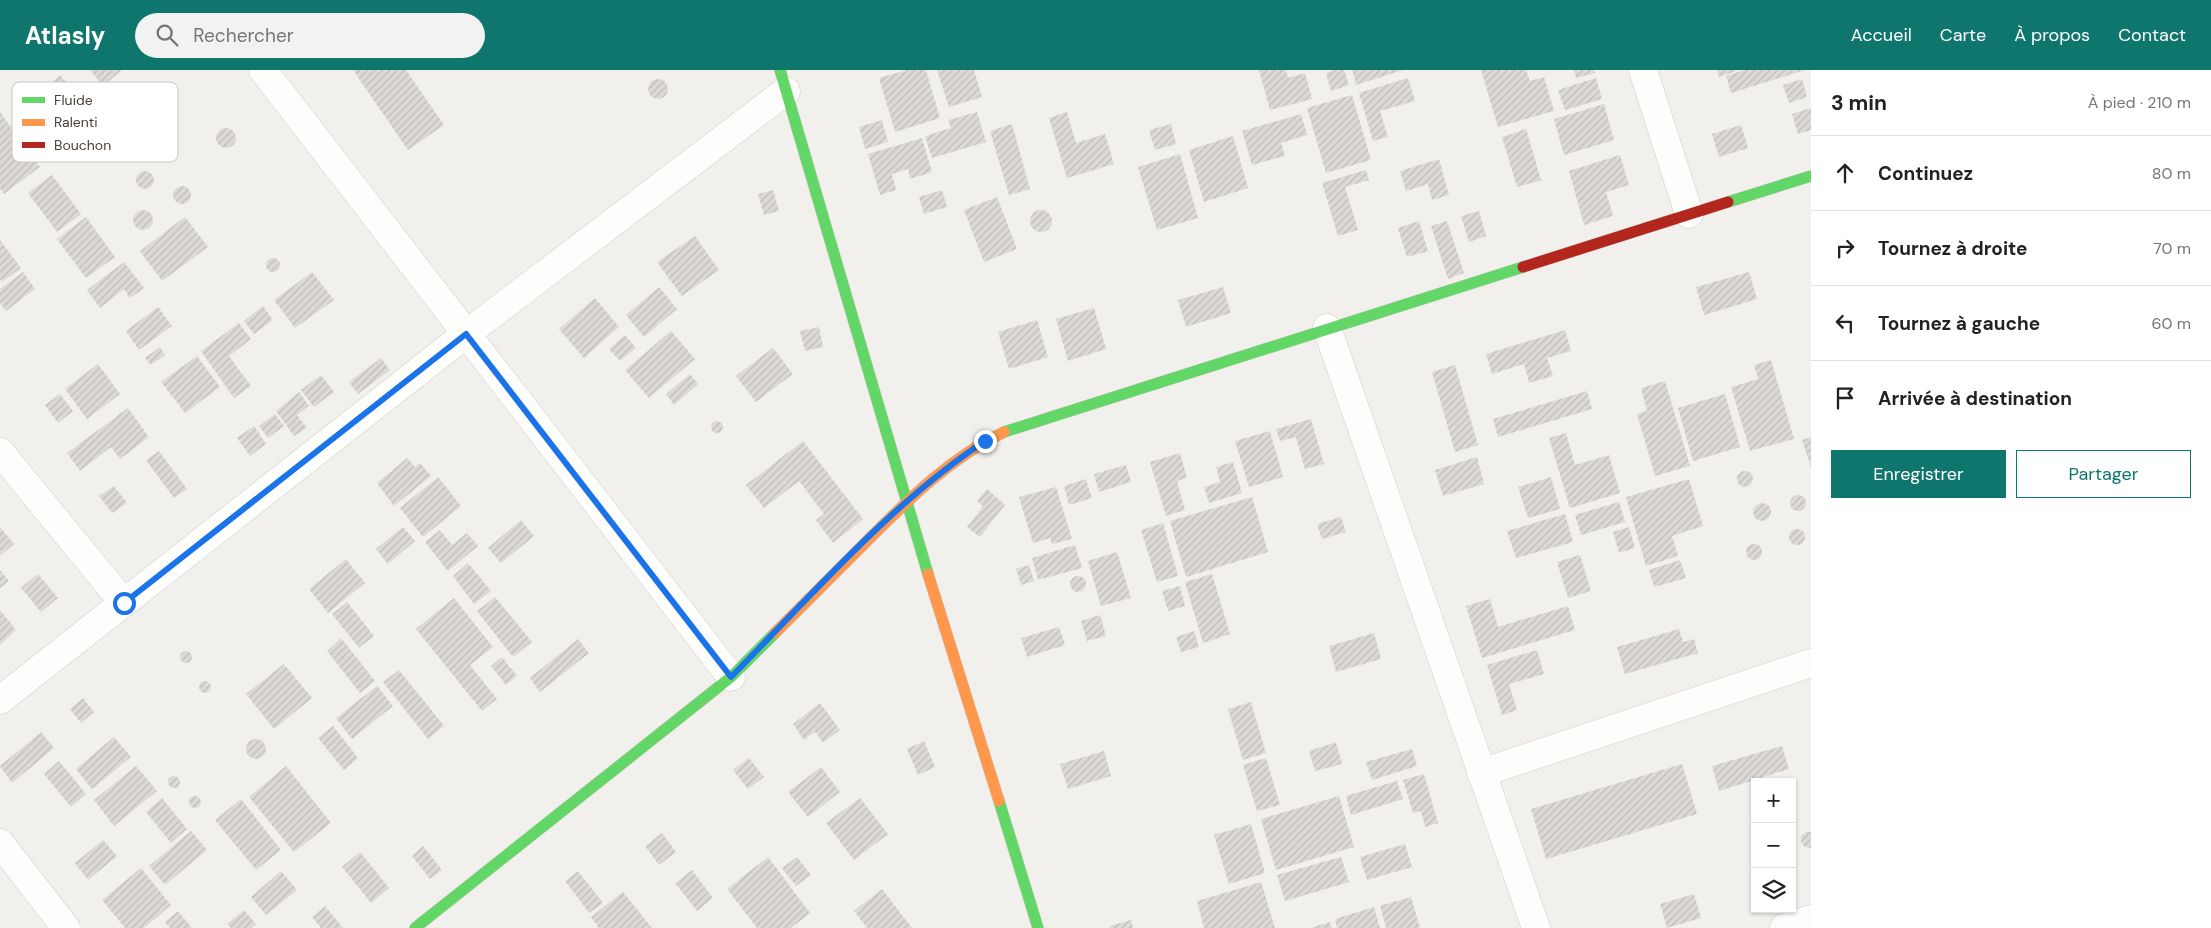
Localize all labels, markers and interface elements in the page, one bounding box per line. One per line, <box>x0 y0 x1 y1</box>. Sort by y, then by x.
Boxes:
search box <box>135 13 485 58</box>
text: Atlasly <box>25 20 105 51</box>
icon: search <box>153 21 181 49</box>
text: Rechercher <box>193 23 294 48</box>
text: Accueil <box>1851 23 1912 47</box>
text: Carte <box>1940 23 1986 47</box>
text: À propos <box>2014 23 2090 47</box>
text: Contact <box>2118 23 2186 47</box>
legend <box>12 82 178 162</box>
text: 3 min <box>1831 89 1887 117</box>
text: Fluide <box>54 91 93 109</box>
text: À pied · 210 m <box>2088 92 2191 113</box>
text: Ralenti <box>54 113 98 131</box>
text: Bouchon <box>54 136 111 154</box>
icon: ahead <box>1831 159 1859 187</box>
text: Continuez <box>1878 161 1973 186</box>
text: 80 m <box>2152 163 2191 184</box>
icon: right <box>1831 234 1859 262</box>
text: Tournez à droite <box>1878 236 2028 261</box>
text: 70 m <box>2153 238 2191 259</box>
icon: left <box>1831 309 1859 337</box>
text: Tournez à gauche <box>1878 311 2040 336</box>
text: 60 m <box>2151 313 2191 334</box>
icon: arrive <box>1831 384 1859 412</box>
text: Arrivée à destination <box>1878 386 2072 411</box>
route end <box>974 430 997 453</box>
button: Enregistrer <box>1831 450 2006 498</box>
button: Partager <box>2016 450 2191 498</box>
route start <box>113 592 136 615</box>
map controls <box>1751 778 1796 913</box>
button: + <box>1751 778 1796 823</box>
button: − <box>1751 823 1796 868</box>
button: layers <box>1751 868 1796 913</box>

